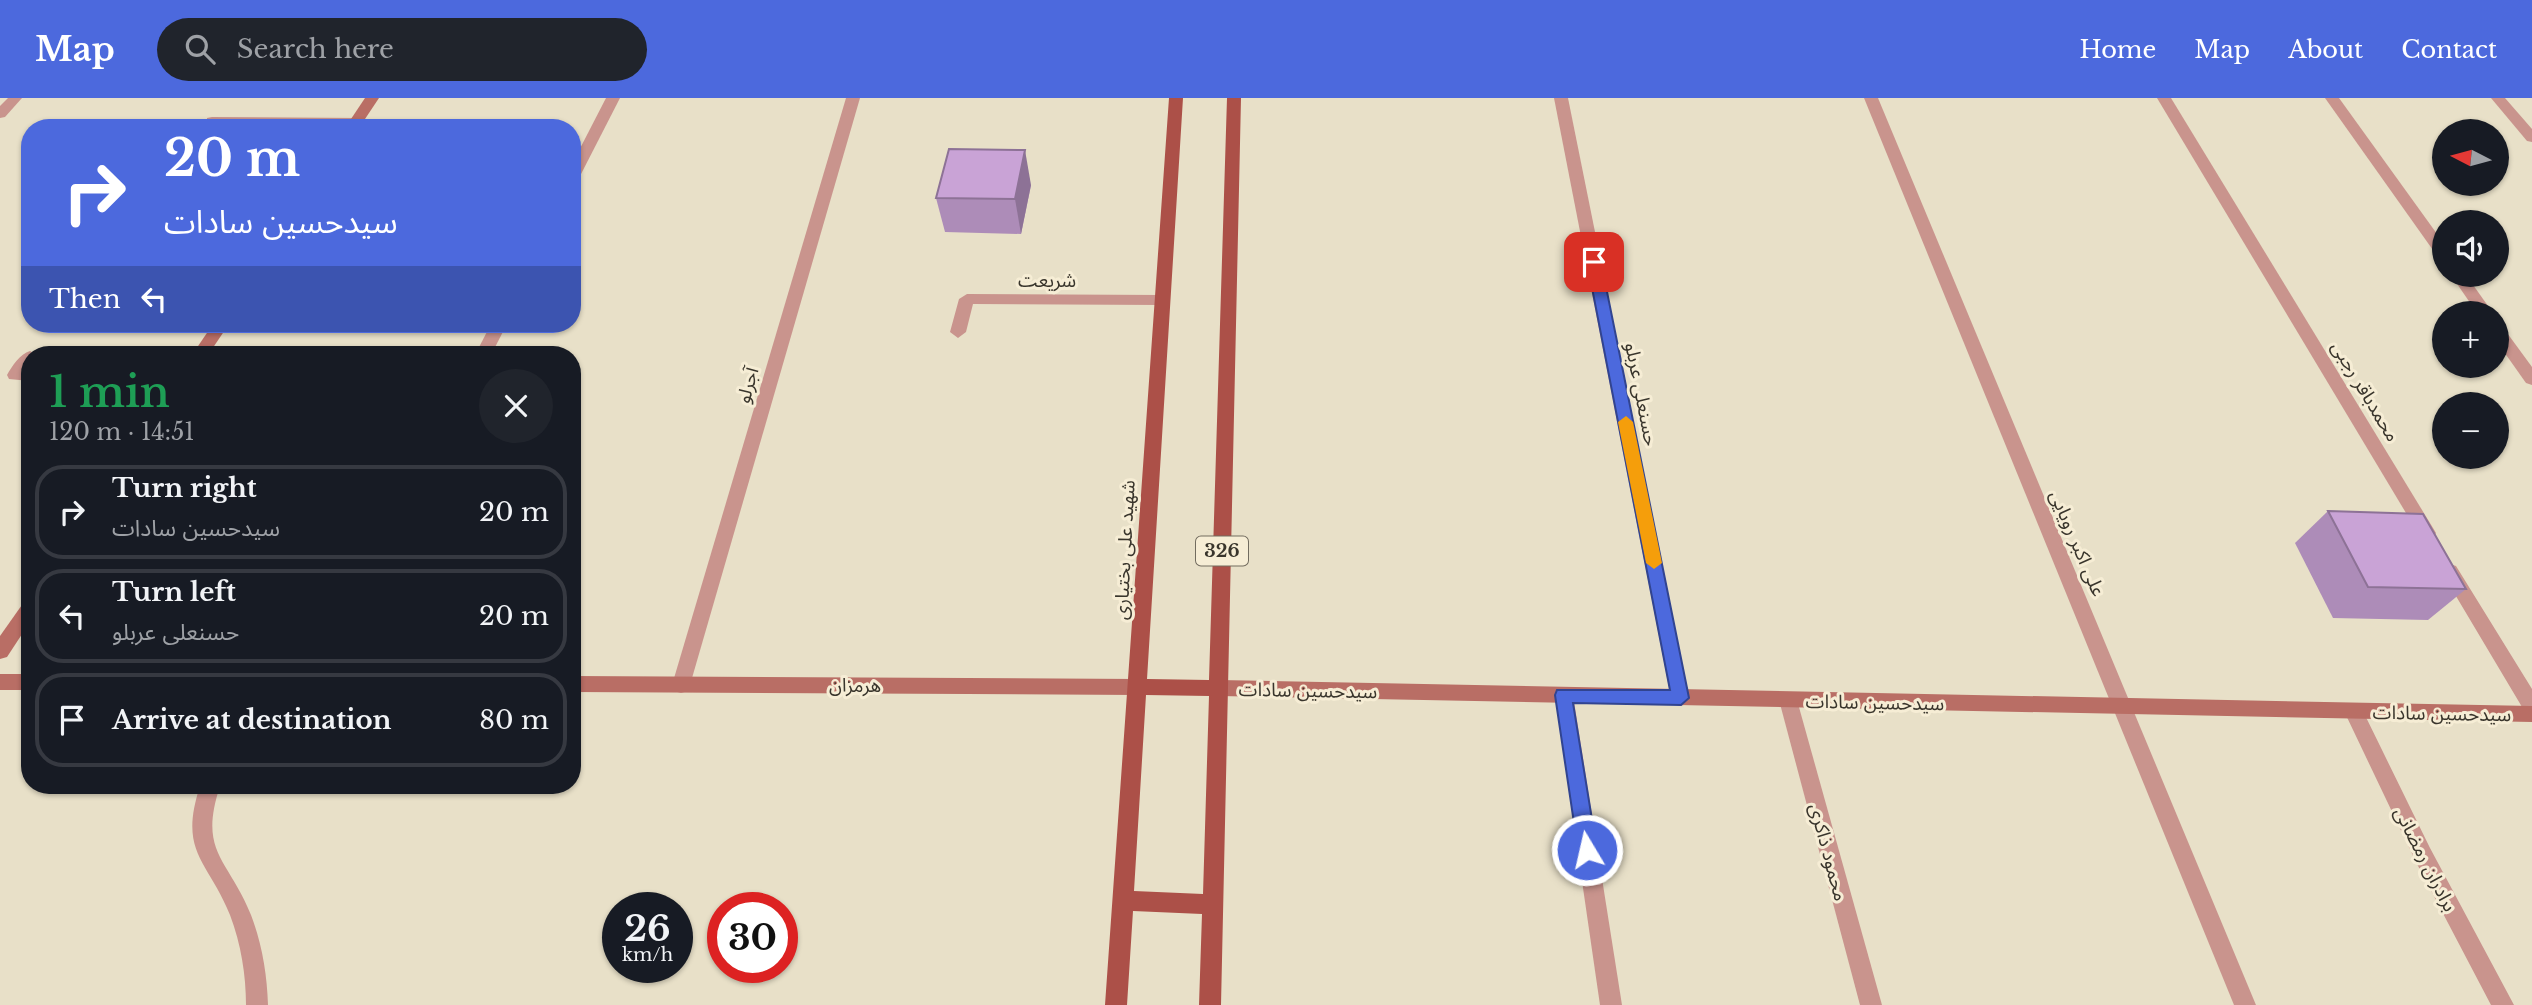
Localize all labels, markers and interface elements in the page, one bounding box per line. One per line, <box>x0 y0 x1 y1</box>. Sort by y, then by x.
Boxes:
search box <box>157 18 647 81</box>
text: Map <box>35 29 115 70</box>
icon: search <box>181 30 219 68</box>
text: Search here <box>237 33 394 65</box>
text: Home <box>2080 35 2156 64</box>
text: Map <box>2194 35 2250 64</box>
text: About <box>2288 35 2363 64</box>
text: Contact <box>2401 35 2497 64</box>
north arrow <box>2432 119 2510 196</box>
map controls <box>2432 119 2509 469</box>
text: 20 m <box>164 128 300 189</box>
icon: right <box>49 147 140 238</box>
text: سیدحسین سادات <box>164 202 398 242</box>
button: sound <box>2432 210 2509 287</box>
pin <box>1564 232 1624 292</box>
icon: arrive <box>1575 243 1613 281</box>
street label: شریعت <box>1018 269 1076 292</box>
icon: left <box>135 280 173 318</box>
text: Then <box>49 283 121 315</box>
button: + <box>2432 301 2509 378</box>
street label: محمدباقر رجبی <box>2327 337 2405 446</box>
street label: حسنعلی عربلو <box>1620 340 1663 448</box>
street label: آجرلو <box>731 363 764 406</box>
text: 1 min <box>49 366 170 418</box>
button: close <box>479 369 553 443</box>
button: − <box>2432 392 2509 469</box>
text: 120 m · 14:51 <box>49 418 194 446</box>
text: Turn right <box>112 472 257 504</box>
street label: شهید علی بختیاری <box>1109 479 1140 621</box>
street label: علی اکبر رویایی <box>2045 487 2110 600</box>
icon: right <box>53 493 91 531</box>
text: 20 m <box>479 496 549 528</box>
text: سیدحسین سادات <box>112 514 280 542</box>
road number: 326 <box>1196 536 1248 565</box>
text: Turn left <box>112 576 236 608</box>
icon: left <box>53 597 91 635</box>
text: 20 m <box>479 600 549 632</box>
text: حسنعلی عربلو <box>112 618 239 646</box>
street label: هرمزان <box>829 674 881 697</box>
street label: سیدحسین سادات <box>1238 678 1378 703</box>
street label: سیدحسین سادات <box>1805 690 1945 715</box>
icon: arrive <box>53 701 91 739</box>
street label: سیدحسین سادات <box>2372 701 2512 726</box>
text: Arrive at destination <box>112 704 392 736</box>
text: 80 m <box>479 704 549 736</box>
street label: محمود ذاکری <box>1804 801 1853 903</box>
street label: برادران رمضانی <box>2389 803 2462 915</box>
position arrow <box>1550 813 1624 887</box>
speed limit sign: 30 <box>707 892 798 983</box>
text: 26 <box>624 907 671 950</box>
text: km/h <box>622 944 673 966</box>

